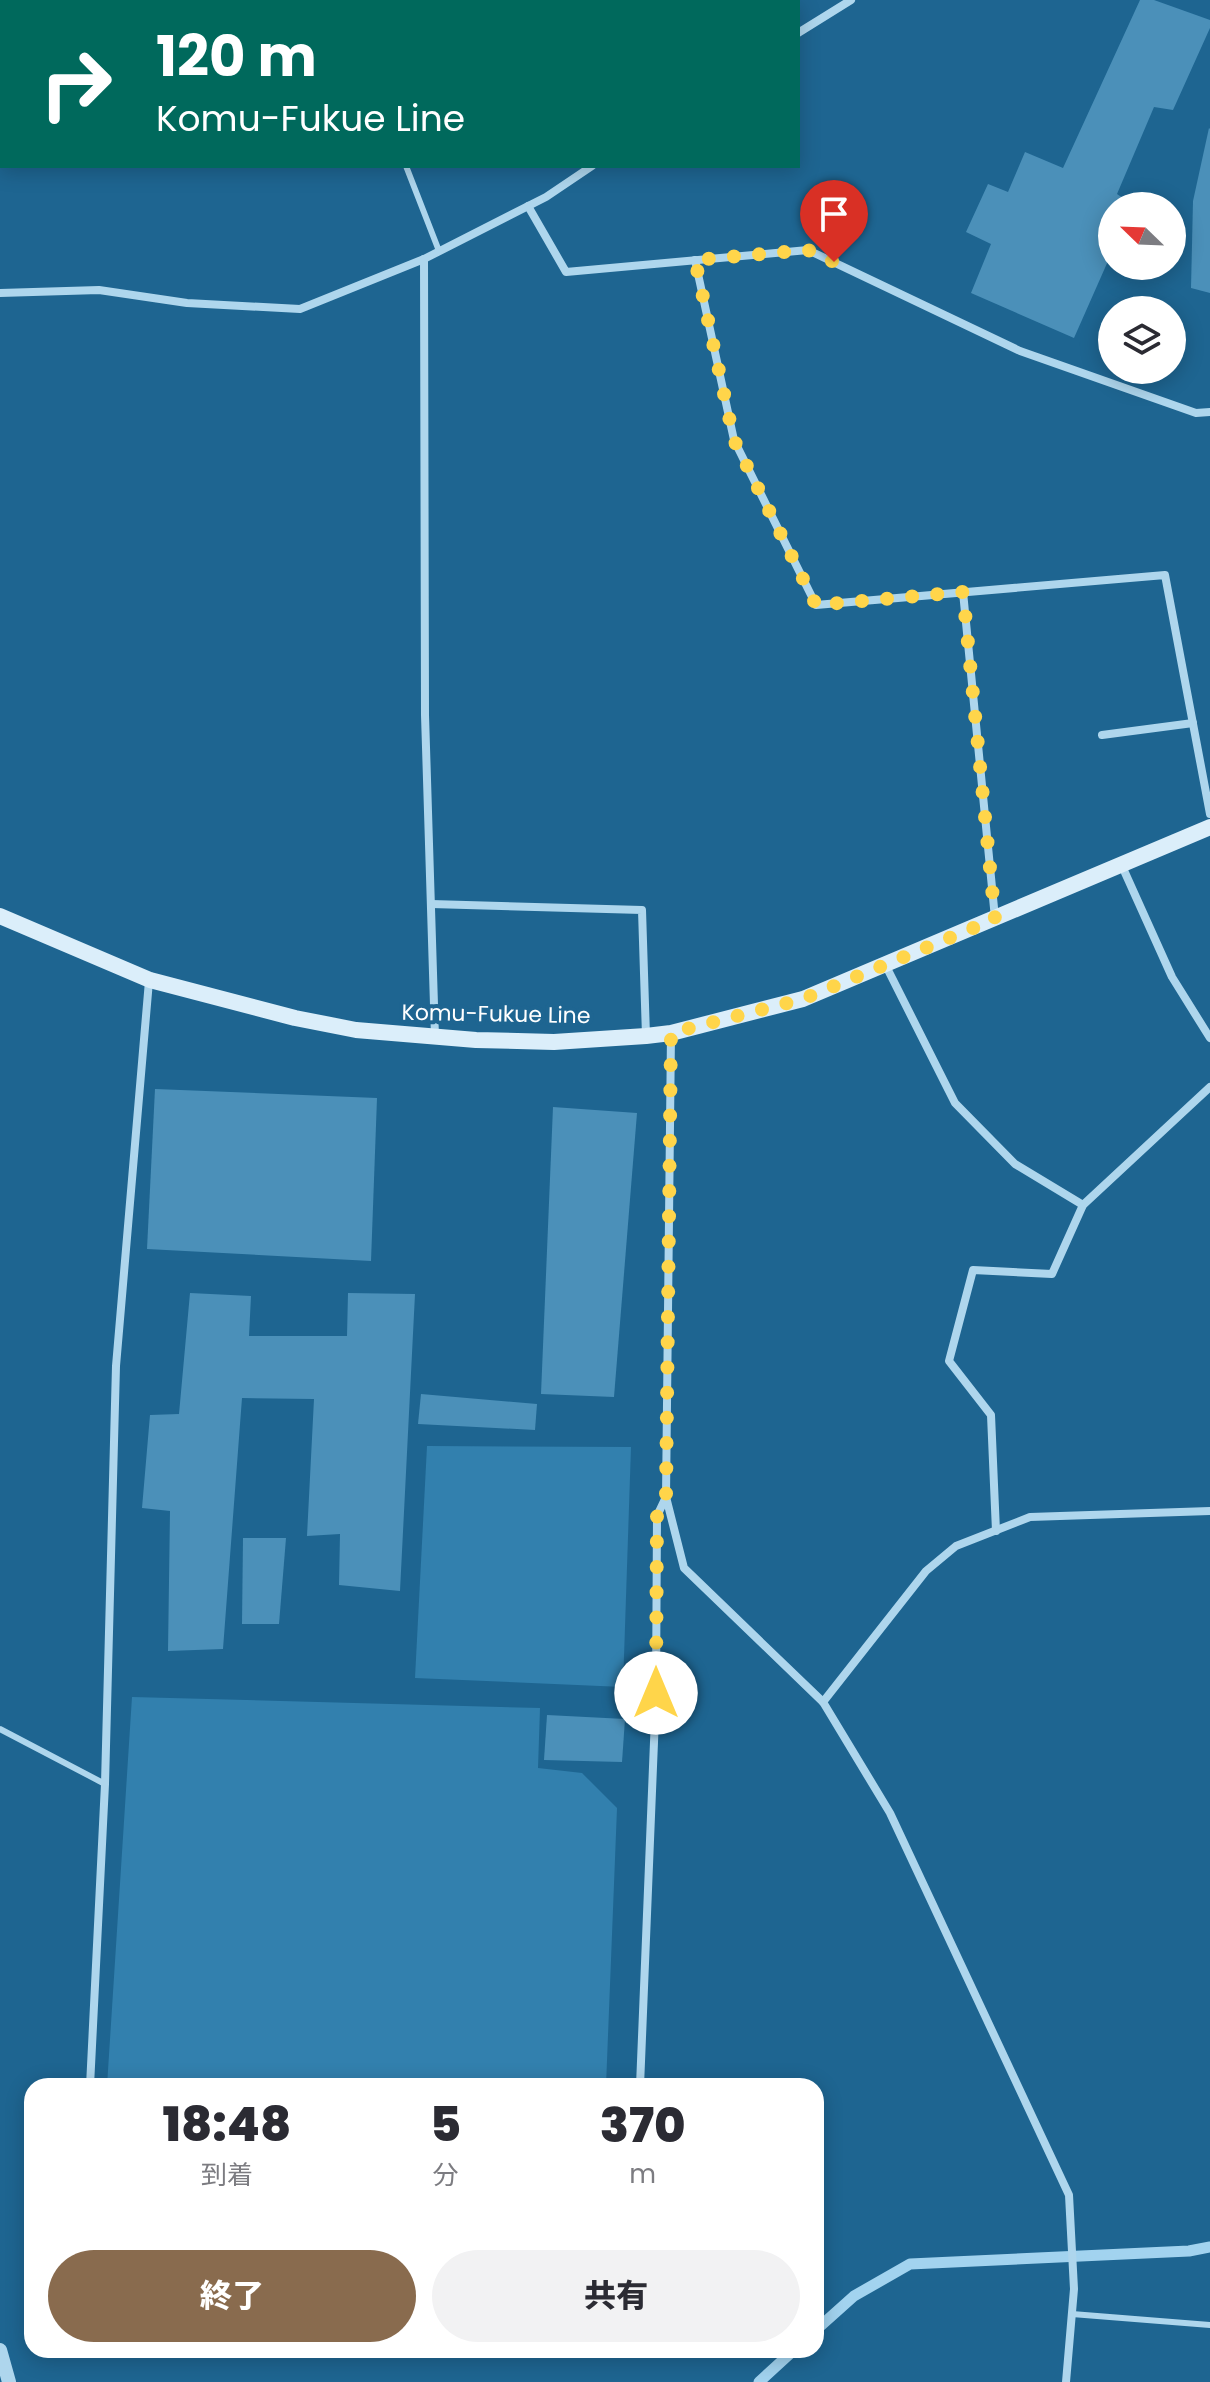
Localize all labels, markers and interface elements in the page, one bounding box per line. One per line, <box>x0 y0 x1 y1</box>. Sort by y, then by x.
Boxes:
text: 120 m <box>156 17 317 96</box>
icon: right <box>24 32 128 136</box>
text: Komu-Fukue Line <box>156 93 465 144</box>
pin <box>800 180 868 262</box>
icon: arrive <box>812 192 856 236</box>
north arrow <box>1098 192 1186 280</box>
map controls <box>1098 192 1186 384</box>
button: layers <box>1098 296 1186 384</box>
street label: Komu-Fukue Line <box>401 997 591 1031</box>
position arrow <box>614 1651 698 1735</box>
text: 18:48 <box>162 2091 291 2158</box>
text: 5 <box>430 2091 461 2158</box>
text: 370 <box>600 2092 686 2159</box>
text: m <box>629 2156 656 2192</box>
text: 到着 <box>201 2157 253 2193</box>
text: 分 <box>433 2157 459 2193</box>
button: 終了 <box>48 2250 416 2342</box>
button: 共有 <box>432 2250 800 2342</box>

